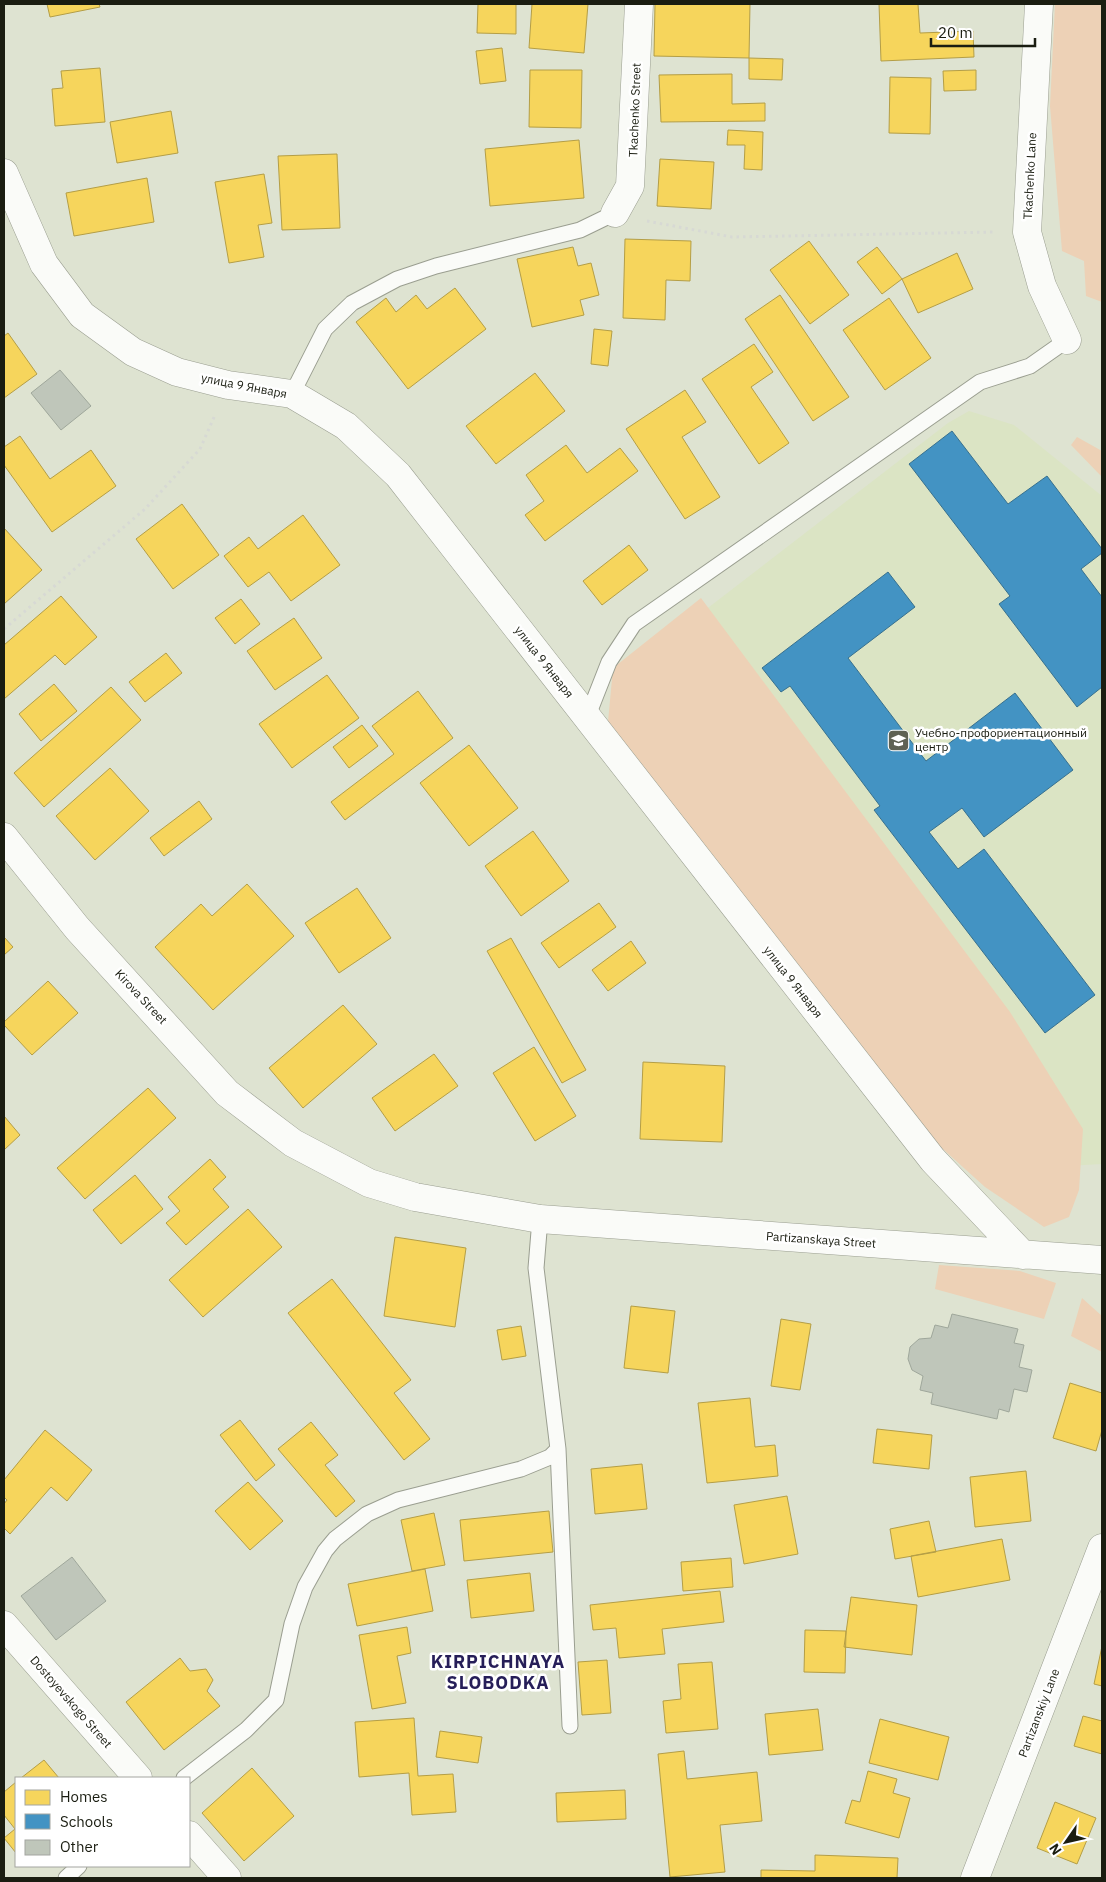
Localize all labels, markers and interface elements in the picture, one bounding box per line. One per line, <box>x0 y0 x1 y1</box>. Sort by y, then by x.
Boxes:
scale bar <box>931 15 1035 47</box>
text: 20 m <box>938 23 973 42</box>
street label: Tkachenko Street <box>625 63 644 157</box>
street label: Tkachenko Lane <box>1020 132 1039 220</box>
street label: улица 9 Января <box>200 370 288 401</box>
street label: улица 9 Января <box>512 623 577 701</box>
place label: Учебно-профориентационный центр <box>915 725 1087 754</box>
school or university icon: Учебно-профориентационный центр <box>887 728 911 752</box>
street label: улица 9 Января <box>761 943 826 1021</box>
street label: Kirova Street <box>112 966 171 1027</box>
street label: Partizanskaya Street <box>765 1228 877 1251</box>
district label: KIRPICHNAYA SLOBODKA <box>431 1650 565 1694</box>
street label: Dostoyevskogo Street <box>27 1653 115 1751</box>
street label: Partizanskiy Lane <box>1015 1666 1062 1759</box>
legend <box>15 1777 190 1867</box>
text: Homes <box>60 1787 108 1806</box>
text: Schools <box>60 1812 113 1831</box>
north arrow <box>1041 1817 1091 1867</box>
text: Other <box>60 1837 99 1856</box>
text: N <box>1045 1840 1066 1859</box>

